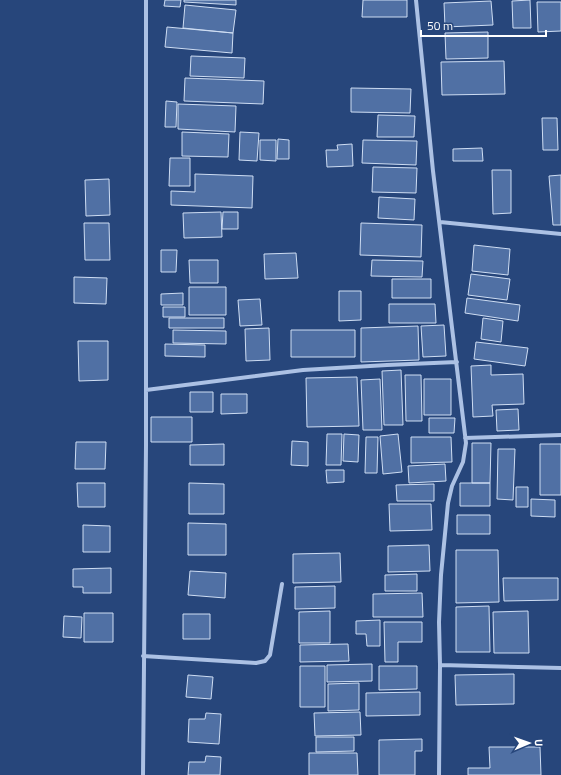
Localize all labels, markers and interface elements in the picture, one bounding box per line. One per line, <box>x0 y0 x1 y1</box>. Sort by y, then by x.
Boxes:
scale bar <box>421 12 546 38</box>
text: 50 m <box>427 16 453 35</box>
north arrow <box>509 723 549 763</box>
text: U <box>531 739 547 747</box>

